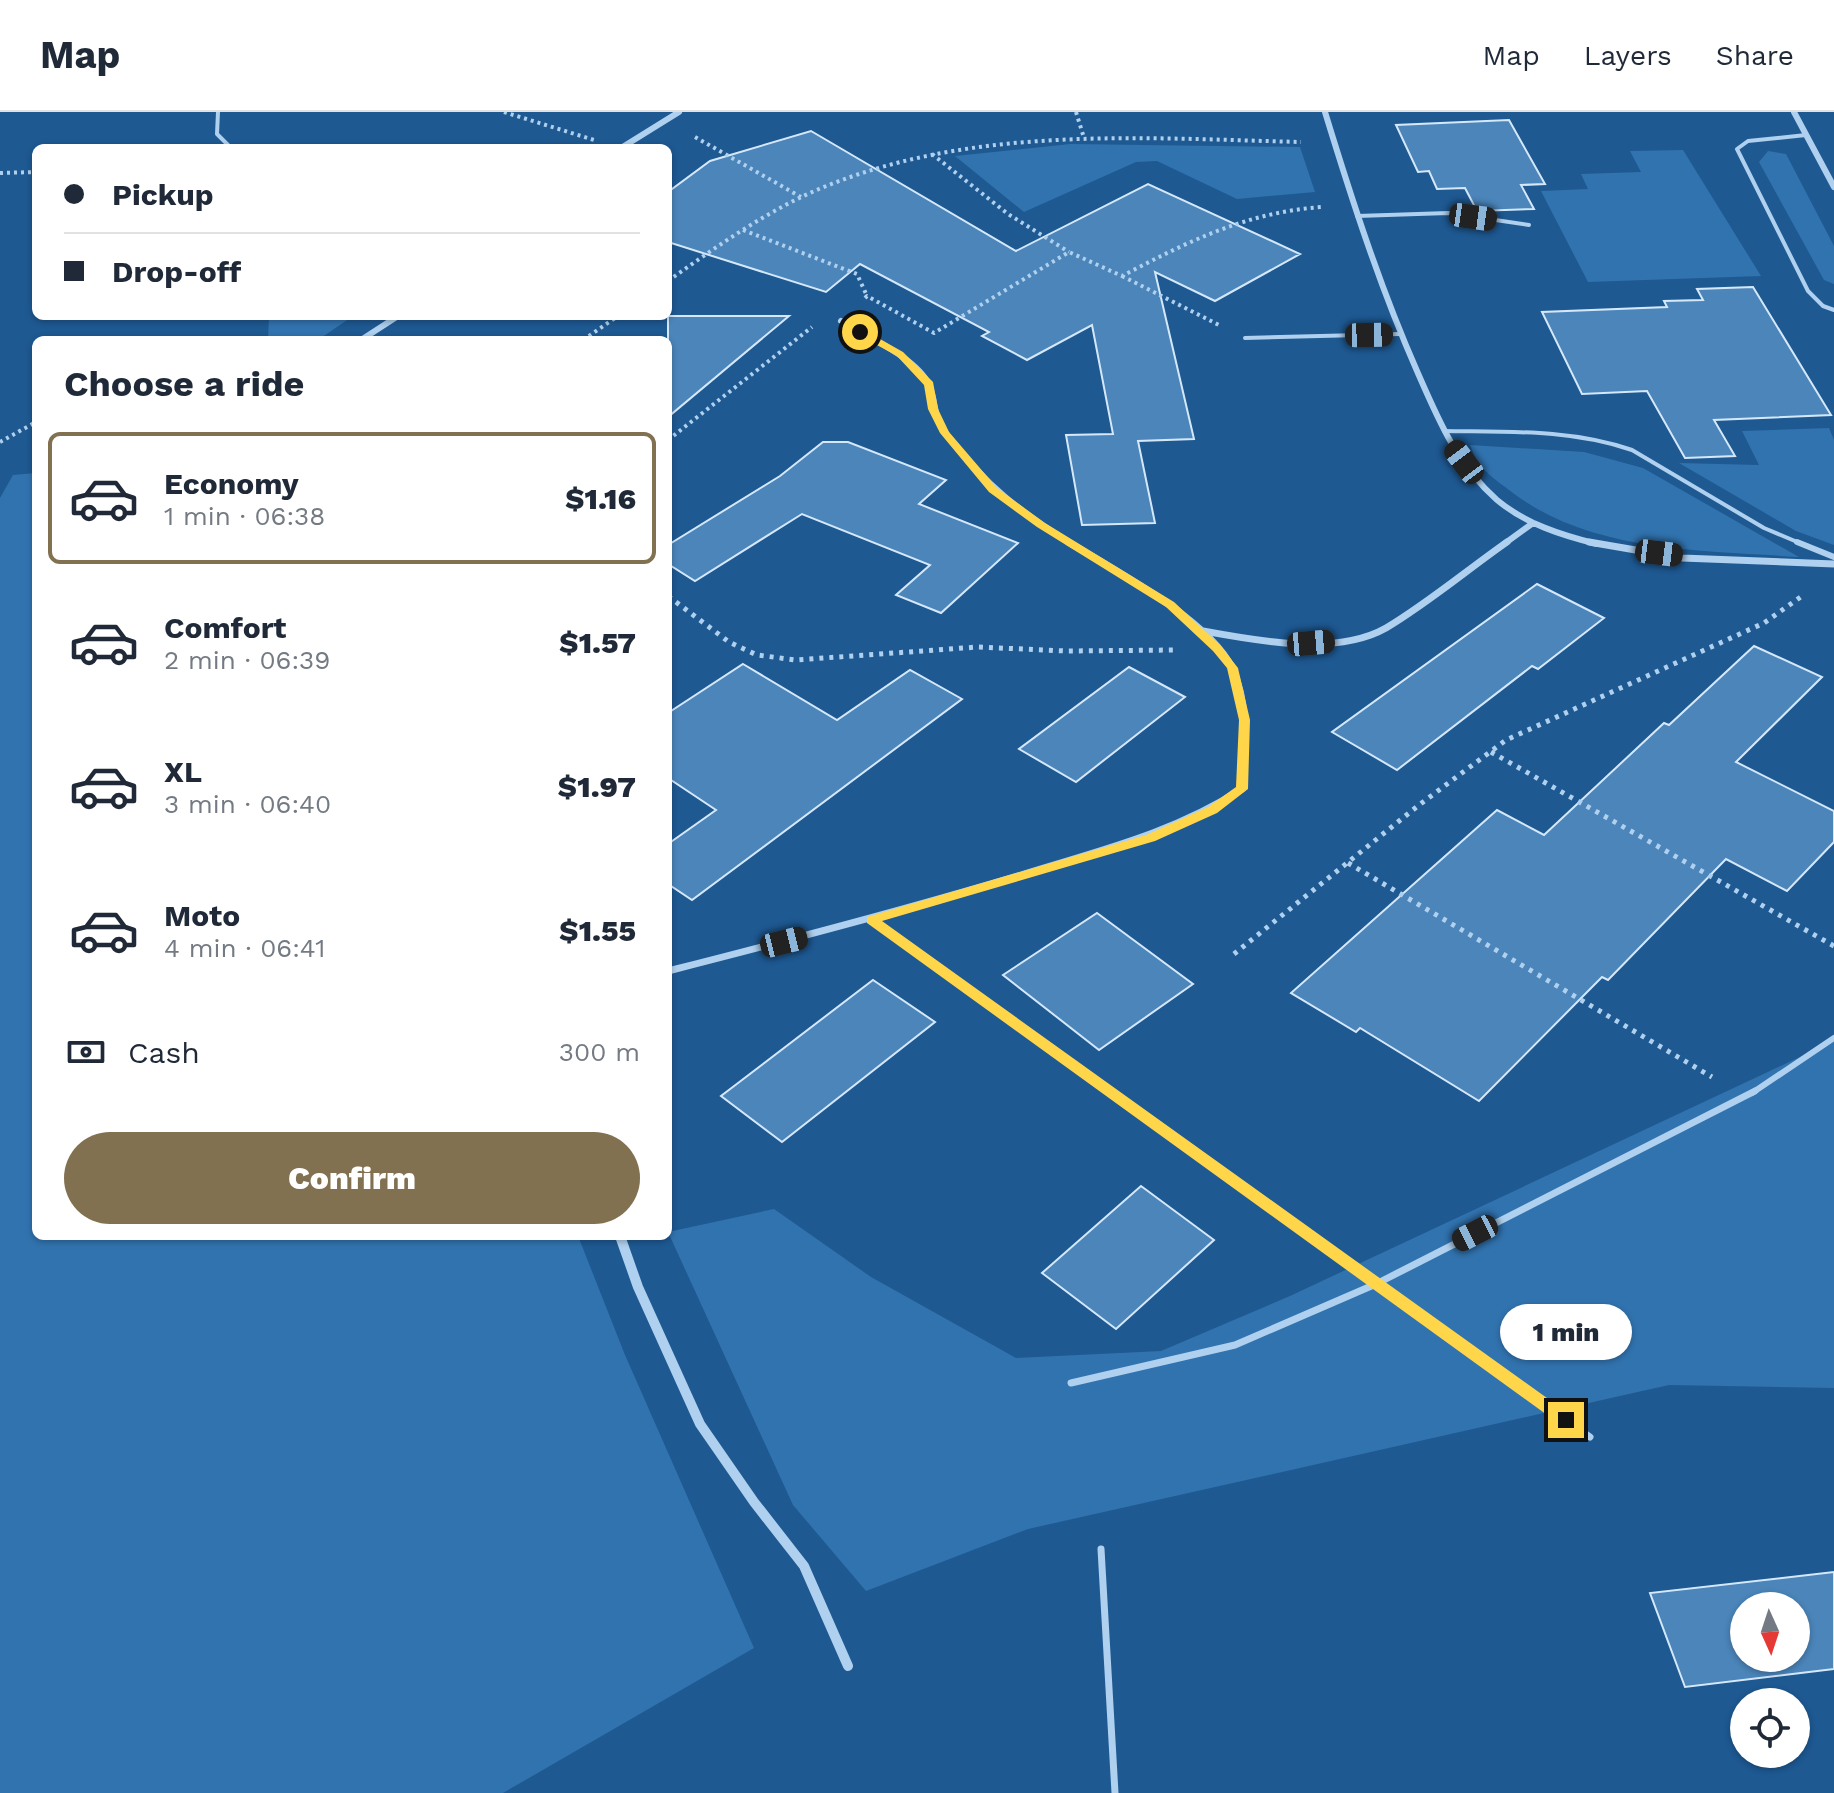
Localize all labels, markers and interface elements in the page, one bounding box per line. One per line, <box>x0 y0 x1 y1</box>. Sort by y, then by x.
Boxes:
text: Map <box>40 33 120 77</box>
text: Map <box>1483 39 1540 72</box>
text: Layers <box>1584 39 1672 72</box>
text: Share <box>1716 39 1794 72</box>
text: Pickup <box>112 177 214 212</box>
car <box>1448 202 1498 232</box>
text: Drop-off <box>112 254 241 289</box>
route start <box>842 314 878 350</box>
car <box>1345 323 1393 347</box>
text: Choose a ride <box>64 363 304 405</box>
car <box>1440 436 1488 488</box>
icon: car <box>68 462 140 534</box>
text: Economy <box>164 466 299 501</box>
text: $1.16 <box>565 481 636 516</box>
text: 1 min · 06:38 <box>164 501 325 531</box>
car <box>1634 538 1684 568</box>
icon: car <box>68 606 140 678</box>
text: Comfort <box>164 610 286 645</box>
text: $1.57 <box>559 625 636 660</box>
car <box>1286 629 1336 657</box>
text: 2 min · 06:39 <box>164 645 330 675</box>
icon: car <box>68 750 140 822</box>
text: XL <box>164 754 202 789</box>
text: $1.97 <box>558 769 636 804</box>
text: 3 min · 06:40 <box>164 789 331 819</box>
icon: car <box>68 894 140 966</box>
text: Moto <box>164 898 240 933</box>
text: $1.55 <box>559 913 636 948</box>
car <box>758 925 810 959</box>
text: 4 min · 06:41 <box>164 933 325 963</box>
icon: cash <box>64 1030 108 1074</box>
text: Cash <box>128 1035 200 1070</box>
text: 300 m <box>559 1037 640 1067</box>
button: Confirm <box>64 1132 640 1224</box>
car <box>1448 1211 1502 1255</box>
callout: 1 min <box>1500 1304 1632 1360</box>
text: 1 min <box>1533 1317 1599 1347</box>
route end <box>1548 1402 1584 1438</box>
north arrow <box>1730 1592 1810 1672</box>
map controls <box>1730 1592 1810 1768</box>
button: locate <box>1730 1688 1810 1768</box>

